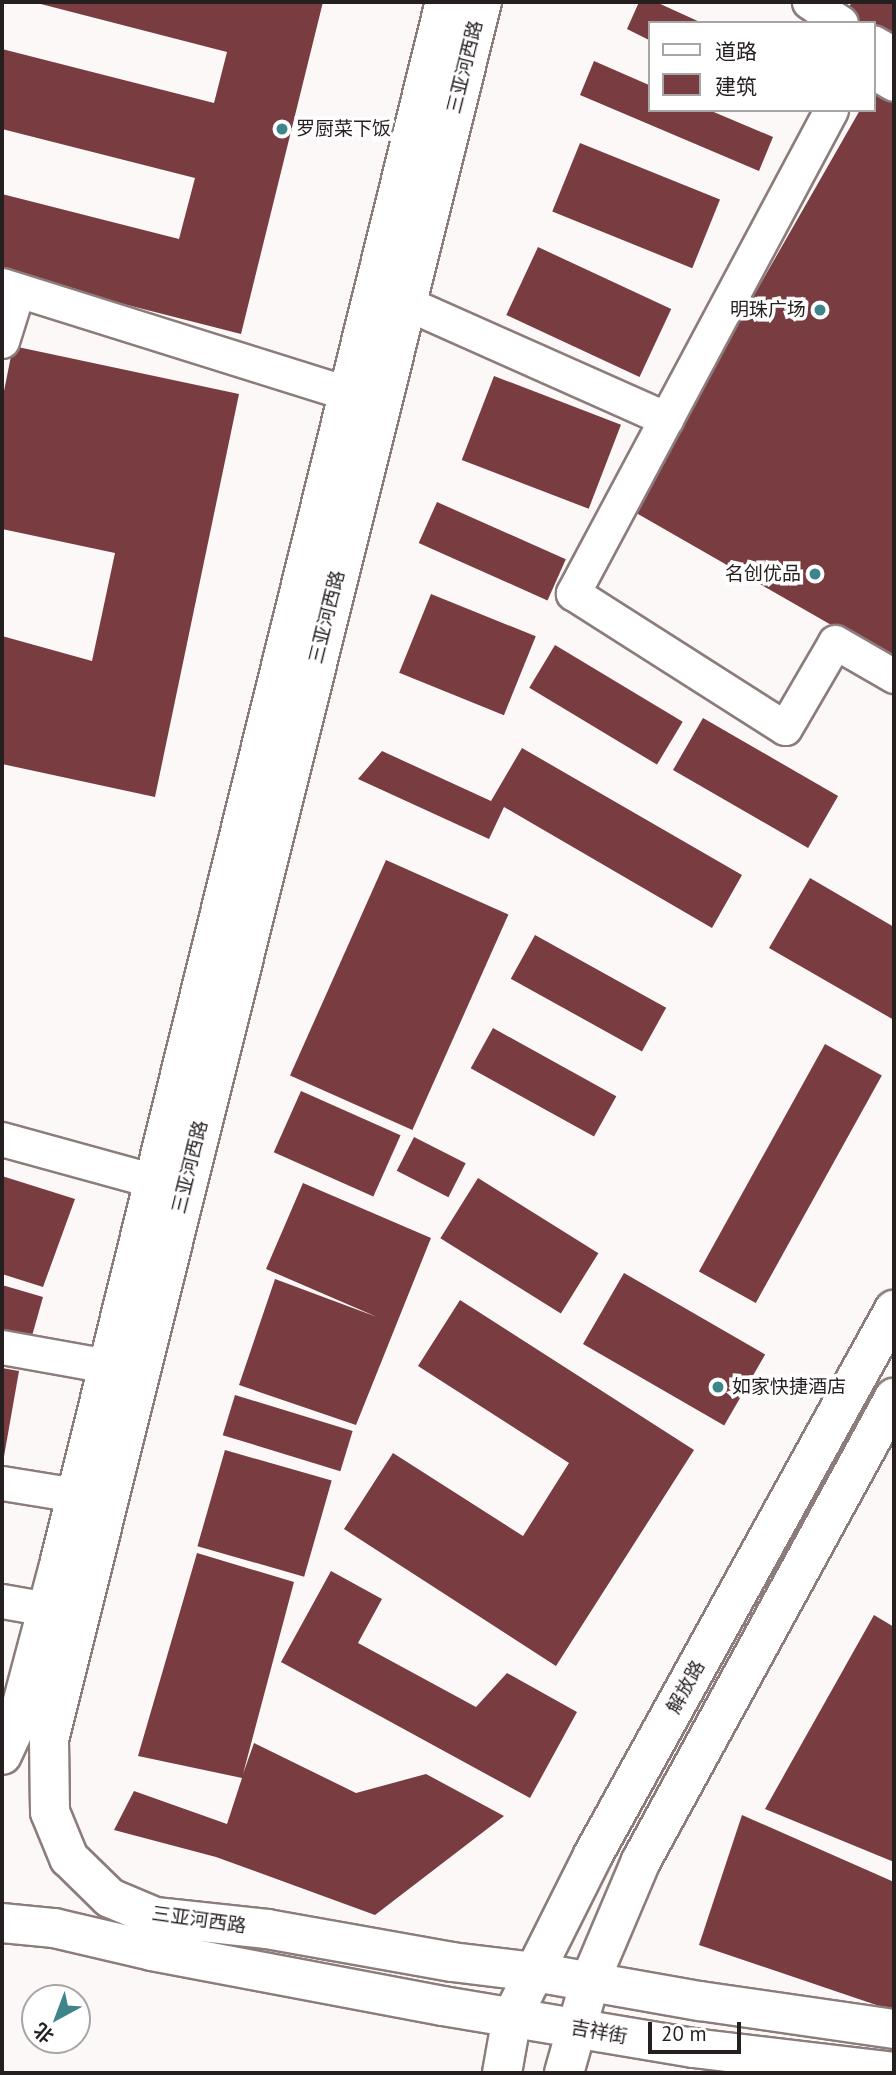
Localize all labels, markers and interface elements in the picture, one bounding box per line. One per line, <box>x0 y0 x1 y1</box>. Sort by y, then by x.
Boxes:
street label: 三亚河西路 <box>442 18 488 116</box>
legend <box>648 21 875 112</box>
text: 道路 <box>715 38 757 65</box>
text: 建筑 <box>715 73 757 100</box>
place label: 罗厨菜下饭 <box>296 118 391 140</box>
marker: 罗厨菜下饭 <box>274 121 290 137</box>
place label: 明珠广场 <box>730 299 806 321</box>
marker: 明珠广场 <box>812 302 828 318</box>
place label: 名创优品 <box>725 563 801 585</box>
marker: 名创优品 <box>807 566 823 582</box>
street label: 三亚河西路 <box>304 568 350 666</box>
street label: 三亚河西路 <box>167 1118 213 1216</box>
place label: 如家快捷酒店 <box>732 1376 846 1398</box>
marker: 如家快捷酒店 <box>710 1379 726 1395</box>
street label: 解放路 <box>662 1657 710 1717</box>
street label: 三亚河西路 <box>150 1902 248 1938</box>
north arrow <box>21 1984 91 2054</box>
scale bar <box>651 2008 744 2052</box>
street label: 吉祥街 <box>569 2016 629 2048</box>
text: 北 <box>28 2018 59 2049</box>
text: 20 m <box>661 2020 707 2047</box>

